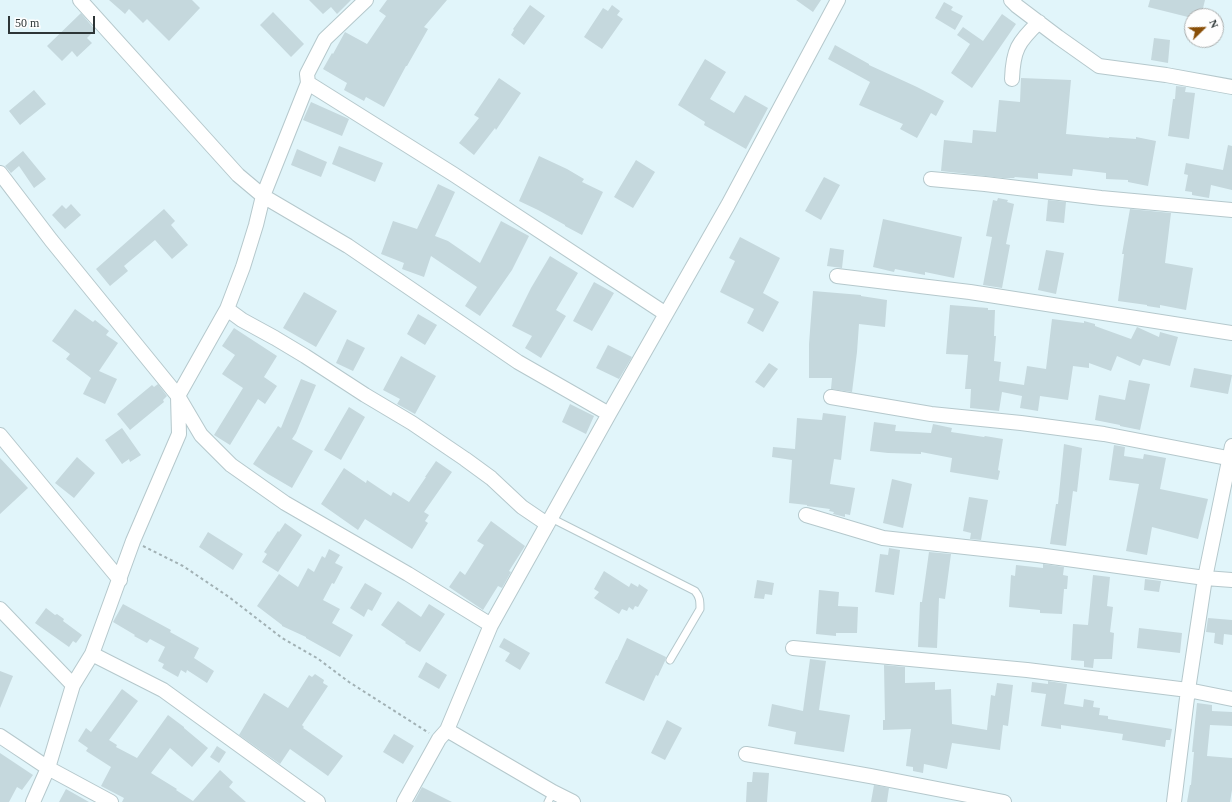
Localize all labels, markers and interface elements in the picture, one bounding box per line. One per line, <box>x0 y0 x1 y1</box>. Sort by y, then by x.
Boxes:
scale bar <box>10 8 97 34</box>
north arrow <box>1184 8 1224 48</box>
text: 50 m <box>15 16 39 30</box>
text: N <box>1207 18 1221 30</box>

